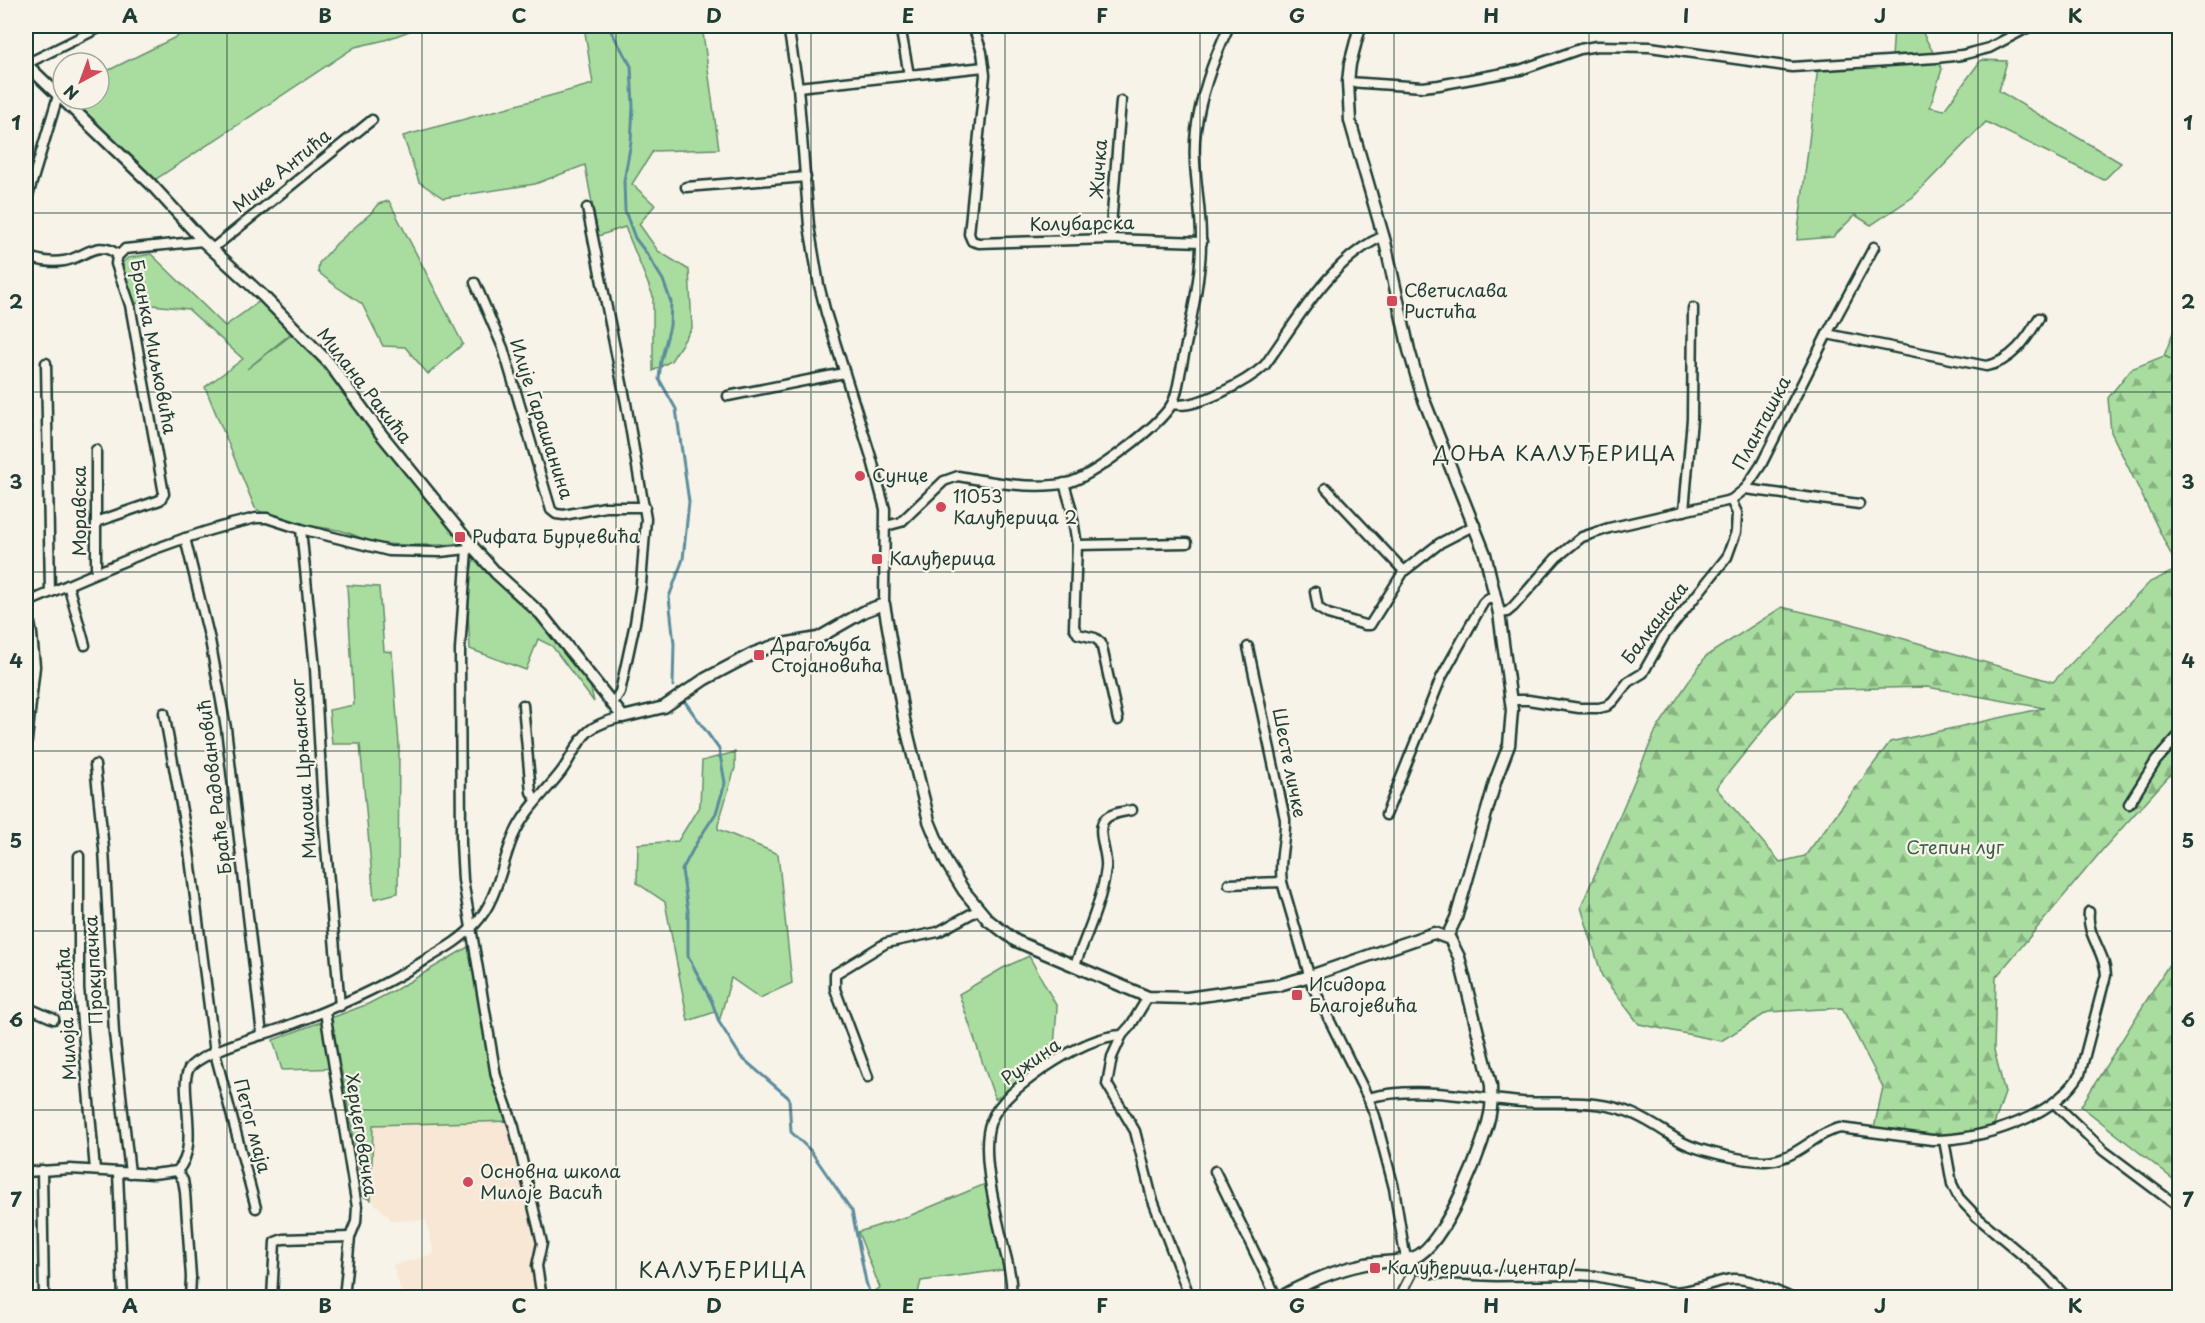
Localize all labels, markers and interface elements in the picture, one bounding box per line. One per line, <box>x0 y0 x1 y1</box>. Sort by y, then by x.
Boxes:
text: A <box>122 0 138 30</box>
text: B <box>318 0 332 30</box>
text: C <box>511 0 527 30</box>
text: D <box>706 0 722 30</box>
text: E <box>902 0 914 30</box>
text: F <box>1096 0 1108 30</box>
text: G <box>1289 0 1305 30</box>
text: H <box>1483 0 1499 30</box>
text: I <box>1683 0 1689 30</box>
text: J <box>1874 0 1886 30</box>
text: K <box>2068 0 2083 30</box>
north arrow <box>51 51 111 111</box>
text: N <box>58 80 83 106</box>
text: 1 <box>11 107 21 137</box>
text: 1 <box>2183 107 2193 137</box>
street label: Мике Антића <box>226 121 337 218</box>
street label: Жичка <box>1082 137 1113 200</box>
street label: Колубарска <box>1029 208 1135 237</box>
street label: Бранка Миљковића <box>124 257 185 437</box>
place label: Светислава Ристића <box>1404 276 1508 324</box>
text: 2 <box>9 286 23 316</box>
text: 2 <box>2181 286 2195 316</box>
marker: Светислава Ристића <box>1385 294 1399 308</box>
street label: Милана Ракића <box>311 321 419 449</box>
street label: Илије Гарашанина <box>504 335 581 503</box>
street label: Планташка <box>1725 370 1797 474</box>
district label: ДОЊА КАЛУЂЕРИЦА <box>1432 438 1677 468</box>
place label: Сунце <box>872 461 928 488</box>
street label: Моравска <box>65 465 92 556</box>
text: 3 <box>9 466 23 496</box>
text: 3 <box>2181 466 2195 496</box>
marker: Сунце <box>853 469 867 483</box>
place label: 11053 Калуђерица 2 <box>953 482 1077 530</box>
marker: 11053 Калуђерица 2 <box>934 500 948 514</box>
place label: Рифата Бурџевића <box>472 522 641 549</box>
marker: Рифата Бурџевића <box>453 530 467 544</box>
place label: Калуђерица <box>889 544 996 571</box>
marker: Калуђерица <box>870 552 884 566</box>
street label: Балканска <box>1614 575 1694 669</box>
place label: Драгољуба Стојановића <box>770 630 884 678</box>
text: 4 <box>9 645 23 675</box>
text: 4 <box>2181 645 2195 675</box>
marker: Драгољуба Стојановића <box>752 648 766 662</box>
street label: Милоша Црњанског <box>283 677 322 860</box>
street label: Браће Радовановић <box>189 698 238 876</box>
street label: Шесте личке <box>1267 706 1314 820</box>
text: 5 <box>10 825 22 855</box>
text: 5 <box>2182 825 2194 855</box>
park label: Степин луг <box>1906 833 2005 860</box>
street label: Прокупачка <box>76 914 109 1025</box>
street label: Милоја Васића <box>48 946 82 1081</box>
place label: Исидора Благојевића <box>1309 970 1418 1018</box>
marker: Исидора Благојевића <box>1290 988 1304 1002</box>
text: 6 <box>9 1004 23 1034</box>
text: 6 <box>2181 1004 2195 1034</box>
street label: Ружина <box>995 1030 1066 1091</box>
street label: Херцеговачка <box>339 1071 386 1199</box>
street label: Петог маја <box>228 1075 279 1176</box>
place label: Основна школа Милоје Васић <box>480 1157 621 1205</box>
marker: Основна школа Милоје Васић <box>461 1175 475 1189</box>
text: 7 <box>10 1184 22 1214</box>
text: 7 <box>2182 1184 2194 1214</box>
district label: КАЛУЂЕРИЦА <box>638 1253 808 1285</box>
place label: Калуђерица /центар/ <box>1387 1253 1576 1280</box>
marker: Калуђерица /центар/ <box>1368 1261 1382 1275</box>
text: A <box>122 1290 138 1320</box>
text: B <box>318 1290 332 1320</box>
text: C <box>511 1290 527 1320</box>
text: D <box>706 1290 722 1320</box>
text: E <box>902 1290 914 1320</box>
text: F <box>1096 1290 1108 1320</box>
text: G <box>1289 1290 1305 1320</box>
text: H <box>1483 1290 1499 1320</box>
text: I <box>1683 1290 1689 1320</box>
text: J <box>1874 1290 1886 1320</box>
text: K <box>2068 1290 2083 1320</box>

